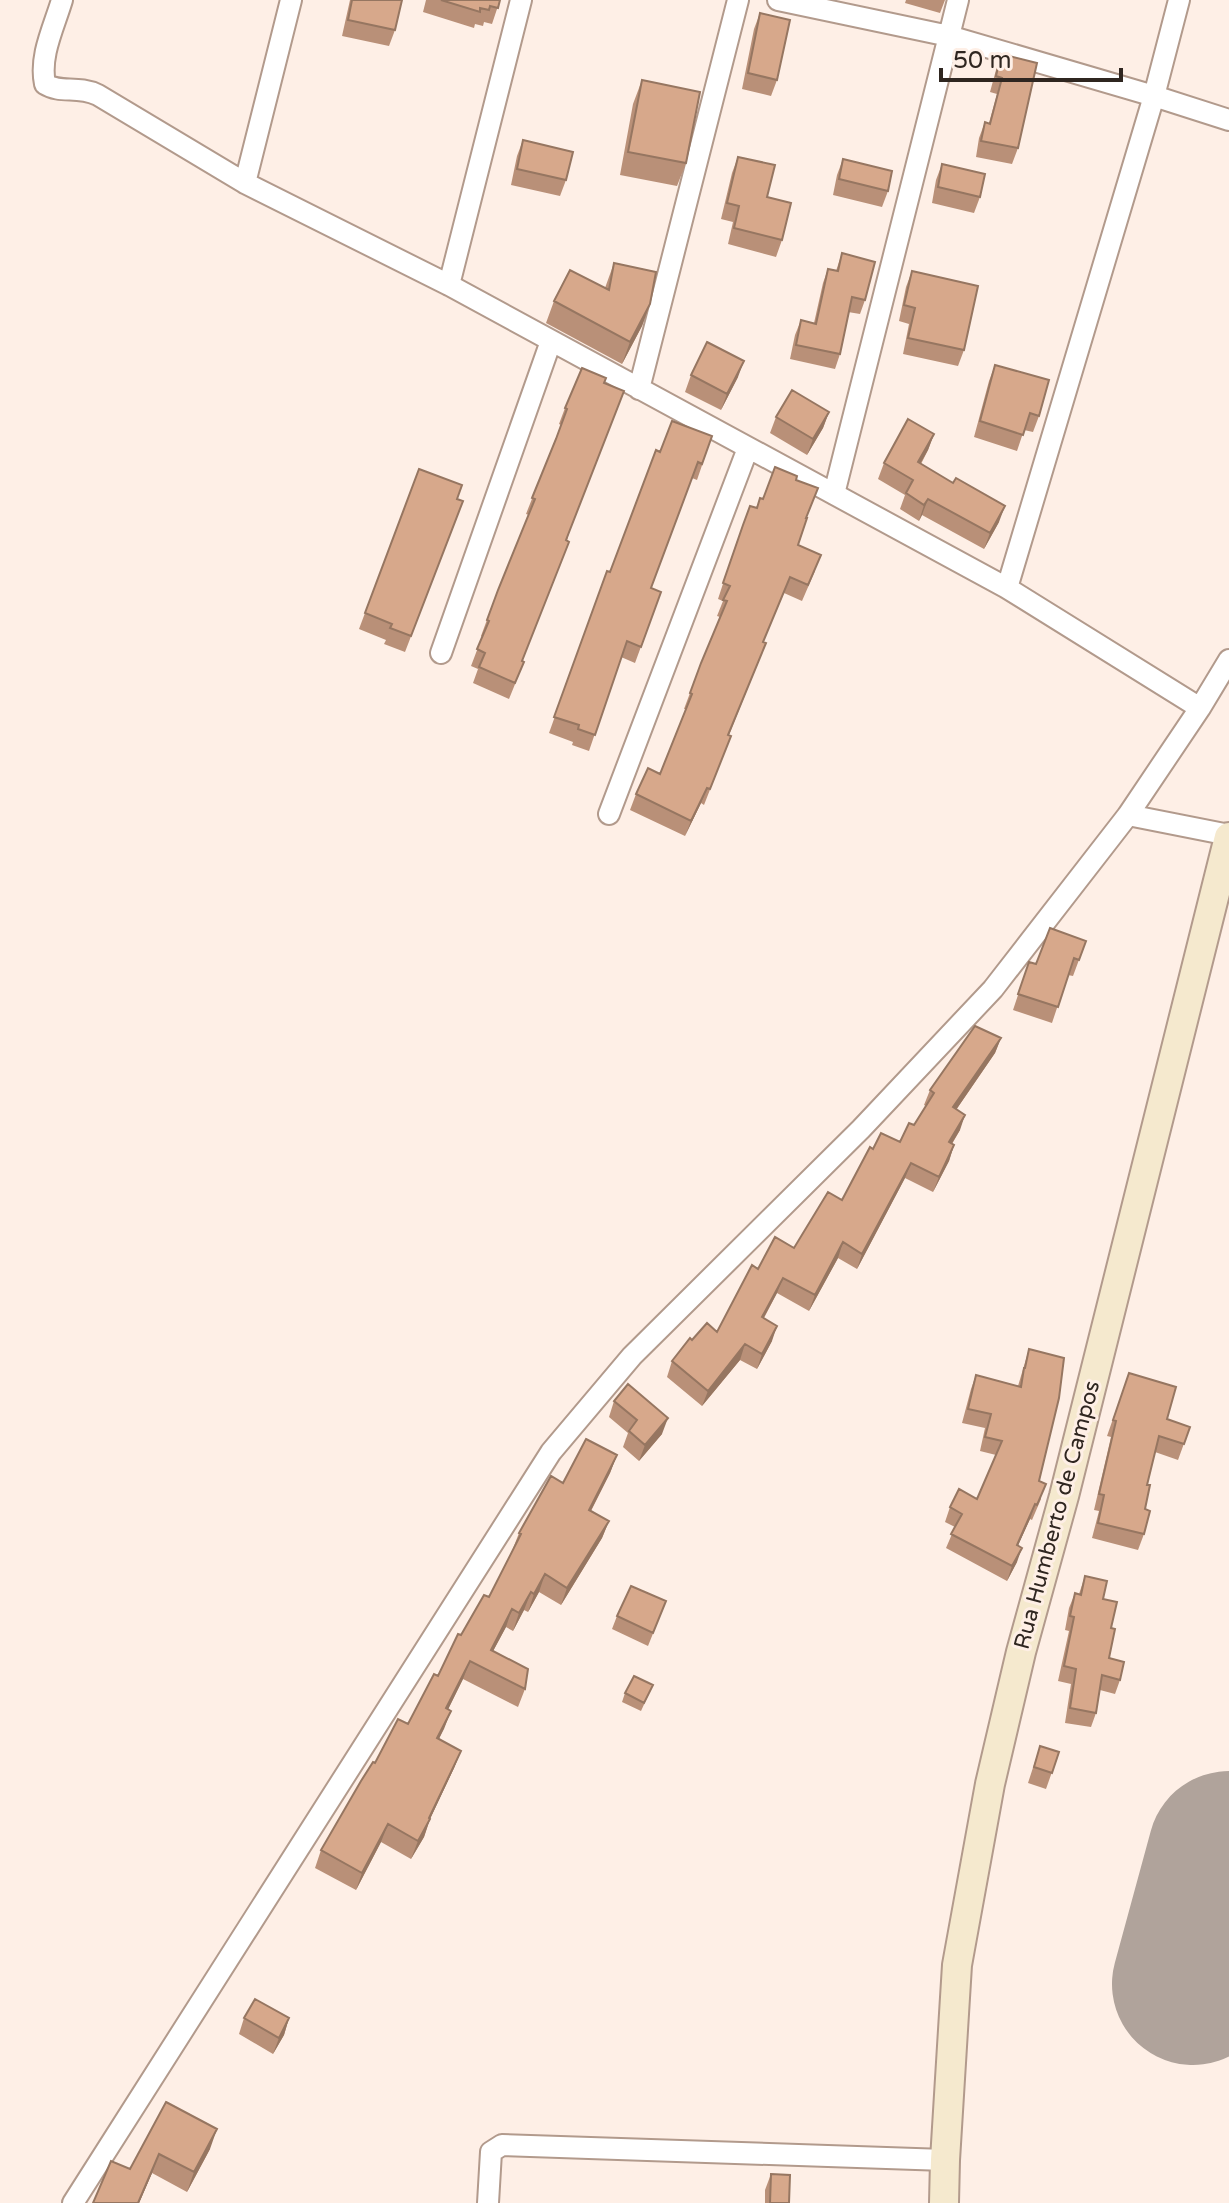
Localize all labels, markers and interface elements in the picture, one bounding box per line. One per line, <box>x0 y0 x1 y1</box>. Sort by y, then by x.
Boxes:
scale bar <box>941 32 1121 82</box>
text: 50 m <box>953 46 1011 75</box>
street label: Rua Humberto de Campos <box>1009 1378 1105 1652</box>

